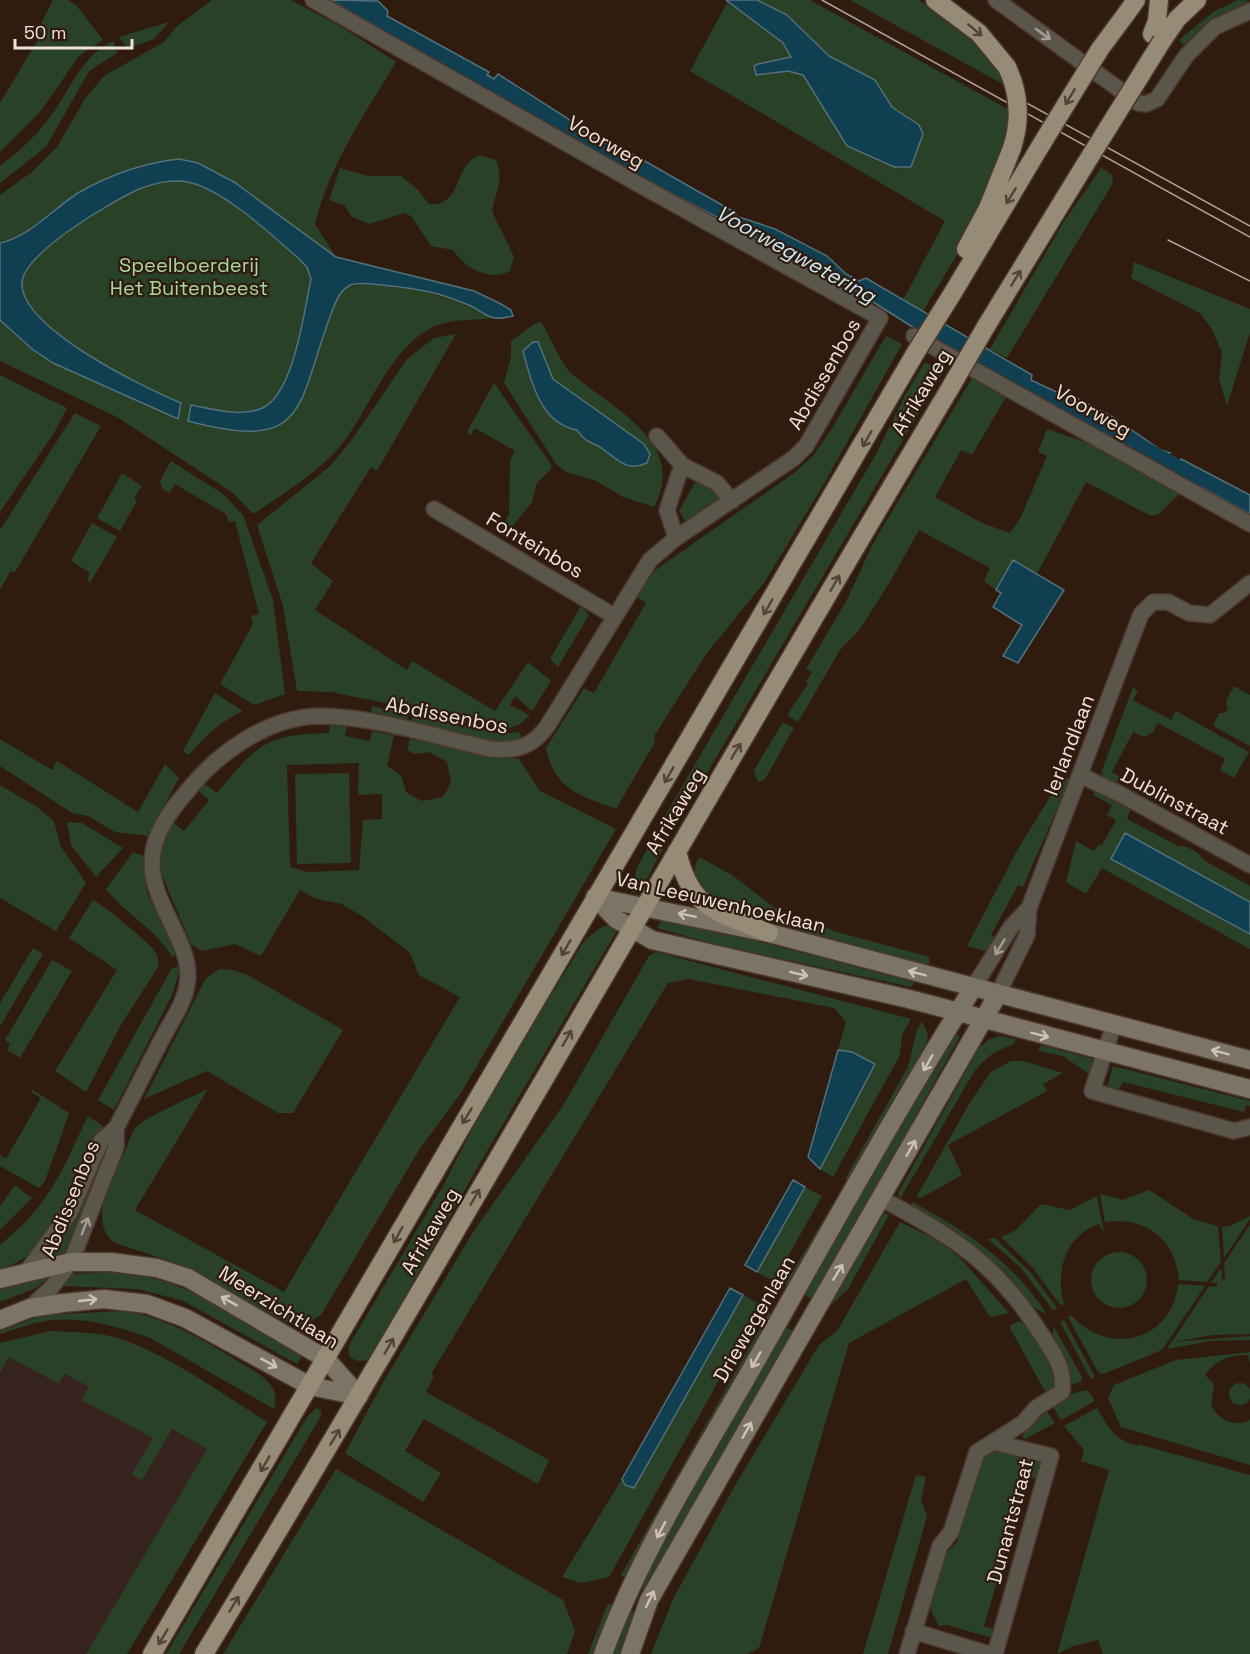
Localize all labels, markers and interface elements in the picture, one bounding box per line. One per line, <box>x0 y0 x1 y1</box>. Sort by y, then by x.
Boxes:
scale bar <box>15 12 132 50</box>
text: 50 m <box>24 21 66 44</box>
one-way arrow <box>967 23 982 37</box>
one-way arrow <box>1035 28 1051 40</box>
one-way arrow <box>1064 88 1076 105</box>
street label: Voorweg <box>563 110 649 174</box>
one-way arrow <box>1005 187 1017 204</box>
water label: Voorwegwetering <box>711 199 882 310</box>
park label: Speelboerderij Het Buitenbeest <box>110 252 268 301</box>
one-way arrow <box>1010 270 1022 287</box>
street label: Abdissenbos <box>782 314 866 434</box>
street label: Afrikaweg <box>885 344 957 440</box>
street label: Voorweg <box>1050 379 1136 443</box>
one-way arrow <box>860 430 872 447</box>
street label: Fonteinbos <box>482 506 588 584</box>
one-way arrow <box>829 575 841 592</box>
one-way arrow <box>761 598 773 615</box>
street label: Abdissenbos <box>384 690 510 740</box>
street label: Ierlandlaan <box>1038 691 1100 799</box>
one-way arrow <box>730 743 742 760</box>
street label: Dublinstraat <box>1116 762 1234 840</box>
street label: Afrikaweg <box>639 763 711 859</box>
one-way arrow <box>663 766 675 783</box>
street label: Van Leeuwenhoeklaan <box>614 865 828 939</box>
one-way arrow <box>678 909 697 921</box>
one-way arrow <box>993 938 1005 955</box>
one-way arrow <box>559 939 571 956</box>
one-way arrow <box>908 967 927 979</box>
one-way arrow <box>789 969 809 980</box>
one-way arrow <box>561 1030 573 1047</box>
one-way arrow <box>1031 1030 1050 1041</box>
one-way arrow <box>1211 1045 1230 1057</box>
one-way arrow <box>922 1054 934 1071</box>
one-way arrow <box>461 1107 473 1124</box>
street label: Abdissenbos <box>35 1137 105 1261</box>
one-way arrow <box>905 1140 917 1157</box>
street label: Afrikaweg <box>395 1183 465 1279</box>
one-way arrow <box>470 1189 482 1206</box>
one-way arrow <box>80 1217 91 1236</box>
one-way arrow <box>392 1226 403 1244</box>
street label: Driewegenlaan <box>707 1251 801 1387</box>
street label: Meerzichtlaan <box>214 1260 344 1354</box>
one-way arrow <box>833 1264 845 1281</box>
one-way arrow <box>78 1294 97 1305</box>
one-way arrow <box>221 1295 238 1307</box>
one-way arrow <box>383 1338 395 1355</box>
one-way arrow <box>750 1351 762 1368</box>
one-way arrow <box>259 1358 277 1369</box>
one-way arrow <box>741 1422 753 1439</box>
one-way arrow <box>329 1429 341 1446</box>
one-way arrow <box>258 1455 270 1472</box>
street label: Dunantstraat <box>981 1455 1039 1587</box>
one-way arrow <box>654 1520 666 1538</box>
one-way arrow <box>645 1591 657 1609</box>
one-way arrow <box>228 1596 240 1613</box>
one-way arrow <box>156 1628 168 1645</box>

